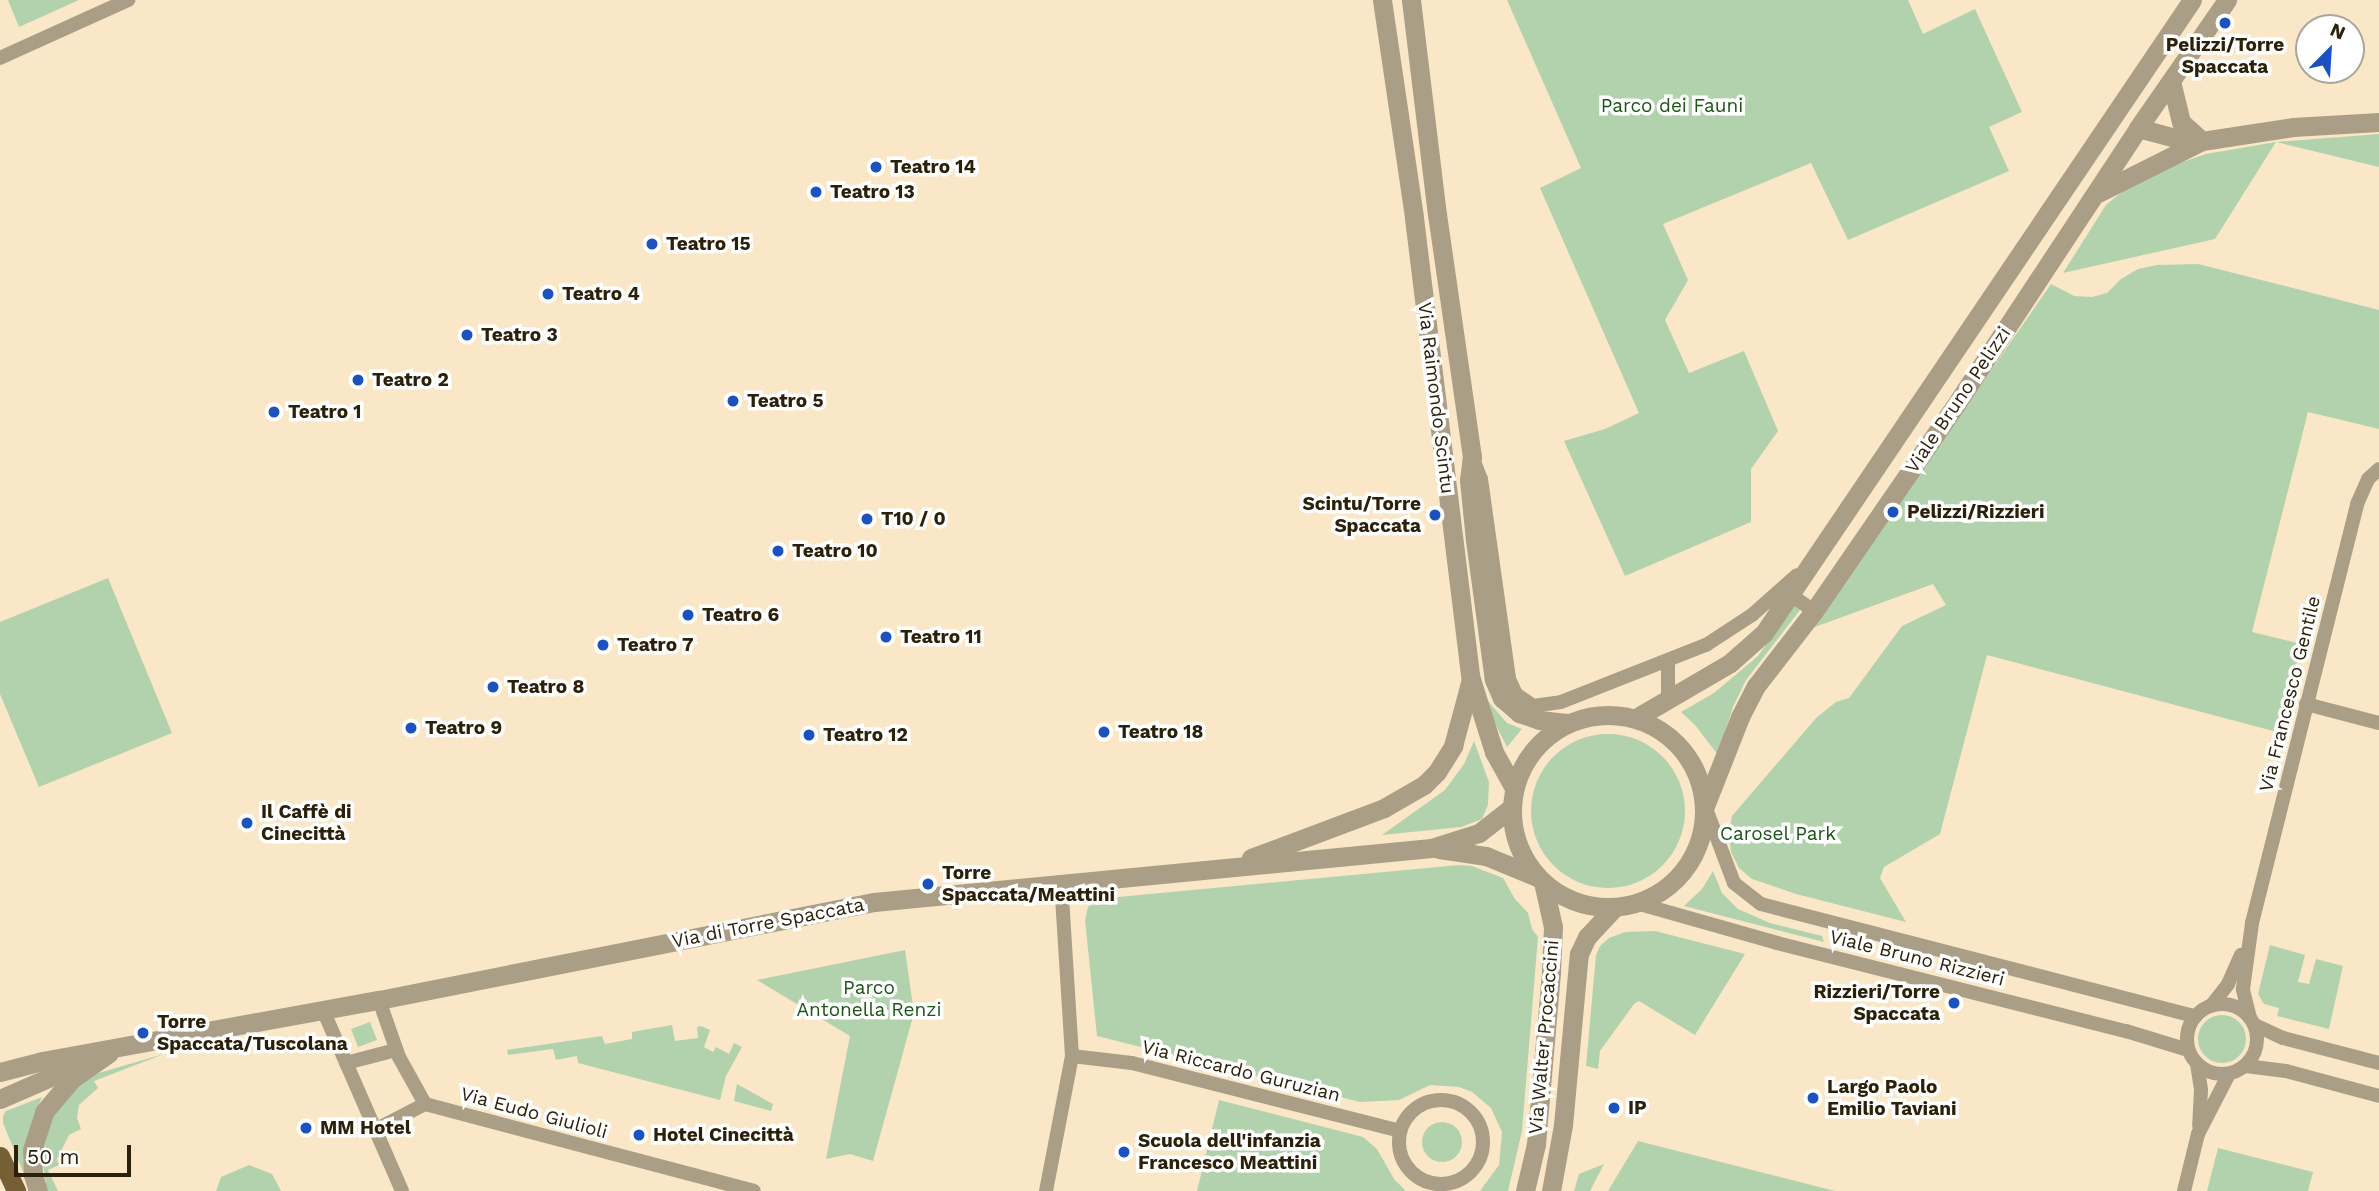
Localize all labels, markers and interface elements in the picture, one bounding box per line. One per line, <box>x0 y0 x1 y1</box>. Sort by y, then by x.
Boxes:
north arrow <box>2295 14 2365 84</box>
marker: Pelizzi/Torre Spaccata <box>2217 15 2233 31</box>
text: N <box>2327 18 2349 45</box>
place label: Pelizzi/Torre Spaccata <box>2166 34 2284 78</box>
park label: Parco dei Fauni <box>1601 95 1743 117</box>
place label: Teatro 14 <box>890 156 976 178</box>
marker: Teatro 14 <box>868 159 884 175</box>
place label: Teatro 13 <box>830 181 915 203</box>
marker: Teatro 13 <box>808 184 824 200</box>
place label: Teatro 15 <box>666 233 751 255</box>
marker: Teatro 15 <box>644 236 660 252</box>
place label: Teatro 4 <box>562 283 640 305</box>
marker: Teatro 4 <box>540 286 556 302</box>
street label: Via Raimondo Scintu <box>1413 301 1459 495</box>
street label: Viale Bruno Pelizzi <box>1901 323 2015 477</box>
place label: Teatro 3 <box>481 324 558 346</box>
marker: Teatro 3 <box>459 327 475 343</box>
place label: Teatro 2 <box>372 369 449 391</box>
marker: Teatro 2 <box>350 372 366 388</box>
place label: Teatro 5 <box>747 390 824 412</box>
marker: Teatro 5 <box>725 393 741 409</box>
place label: Teatro 1 <box>288 401 362 423</box>
marker: Teatro 1 <box>266 404 282 420</box>
place label: Scintu/Torre Spaccata <box>1303 493 1421 537</box>
place label: Pelizzi/Rizzieri <box>1907 501 2044 523</box>
marker: Pelizzi/Rizzieri <box>1885 504 1901 520</box>
marker: Scintu/Torre Spaccata <box>1427 507 1443 523</box>
place label: T10 / 0 <box>881 508 946 530</box>
marker: T10 / 0 <box>859 511 875 527</box>
place label: Teatro 10 <box>792 540 878 562</box>
marker: Teatro 10 <box>770 543 786 559</box>
street label: Via Francesco Gentile <box>2255 593 2325 795</box>
place label: Teatro 6 <box>702 604 779 626</box>
marker: Teatro 6 <box>680 607 696 623</box>
place label: Teatro 11 <box>900 626 982 648</box>
marker: Teatro 11 <box>878 629 894 645</box>
place label: Teatro 7 <box>617 634 694 656</box>
marker: Teatro 7 <box>595 637 611 653</box>
place label: Teatro 8 <box>507 676 584 698</box>
marker: Teatro 8 <box>485 679 501 695</box>
place label: Teatro 9 <box>425 717 502 739</box>
marker: Teatro 9 <box>403 720 419 736</box>
place label: Teatro 18 <box>1118 721 1204 743</box>
place label: Teatro 12 <box>823 724 908 746</box>
marker: Teatro 18 <box>1096 724 1112 740</box>
marker: Teatro 12 <box>801 727 817 743</box>
place label: Il Caffè di Cinecittà <box>261 801 352 845</box>
marker: Il Caffè di Cinecittà <box>239 815 255 831</box>
park label: Carosel Park <box>1720 823 1836 845</box>
place label: Torre Spaccata/Meattini <box>942 862 1115 906</box>
marker: Torre Spaccata/Meattini <box>920 876 936 892</box>
street label: Via di Torre Spaccata <box>669 893 867 953</box>
street label: Viale Bruno Rizzieri <box>1827 925 2007 991</box>
street label: Via Walter Procaccini <box>1524 938 1564 1136</box>
park label: Parco Antonella Renzi <box>796 977 942 1021</box>
place label: Rizzieri/Torre Spaccata <box>1814 981 1940 1025</box>
marker: Rizzieri/Torre Spaccata <box>1946 995 1962 1011</box>
place label: Torre Spaccata/Tuscolana <box>157 1011 348 1055</box>
marker: Torre Spaccata/Tuscolana <box>135 1025 151 1041</box>
street label: Via Riccardo Guruzian <box>1139 1035 1343 1107</box>
place label: Largo Paolo Emilio Taviani <box>1827 1076 1957 1120</box>
street label: Via Eudo Giulioli <box>458 1082 610 1144</box>
marker: Largo Paolo Emilio Taviani <box>1805 1090 1821 1106</box>
place label: IP <box>1628 1097 1647 1119</box>
marker: IP <box>1606 1100 1622 1116</box>
place label: MM Hotel <box>320 1117 411 1139</box>
marker: MM Hotel <box>298 1120 314 1136</box>
place label: Hotel Cinecittà <box>653 1124 794 1146</box>
marker: Hotel Cinecittà <box>631 1127 647 1143</box>
place label: Scuola dell'infanzia Francesco Meattini <box>1138 1130 1321 1174</box>
scale bar <box>18 1132 135 1176</box>
text: 50 m <box>27 1144 79 1169</box>
marker: Scuola dell'infanzia Francesco Meattini <box>1116 1144 1132 1160</box>

